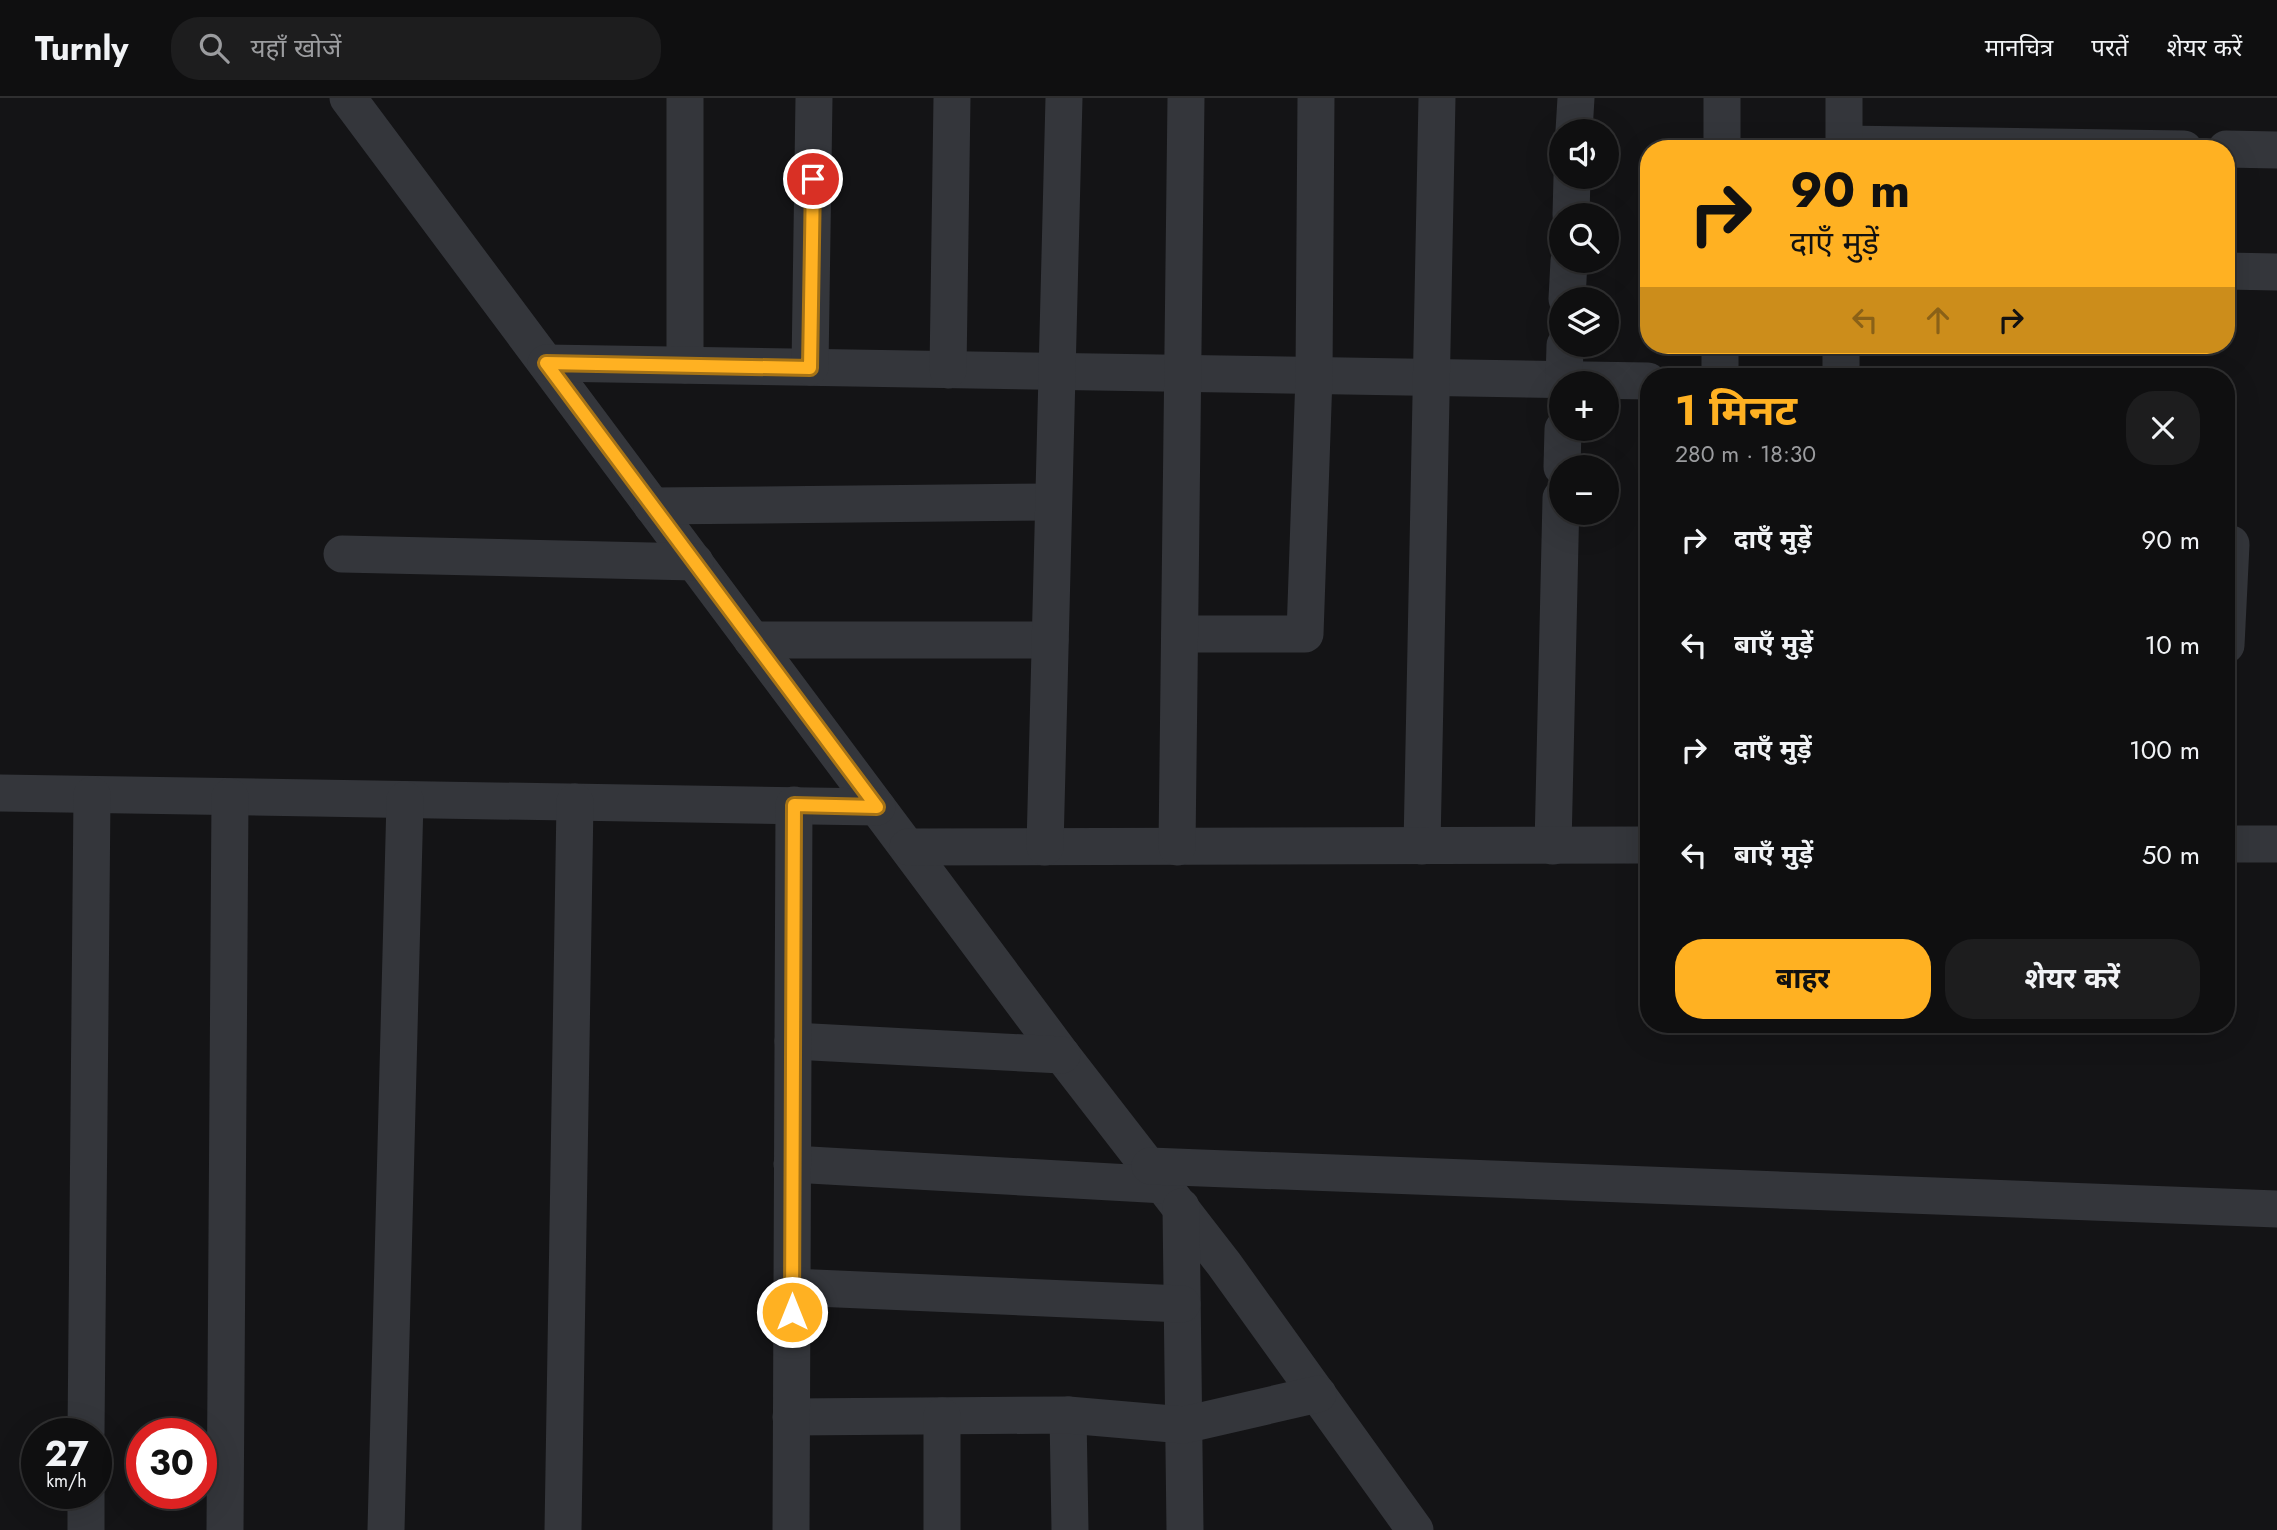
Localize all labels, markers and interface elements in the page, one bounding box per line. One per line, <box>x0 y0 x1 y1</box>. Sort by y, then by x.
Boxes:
search box <box>171 17 661 80</box>
text: Turnly <box>35 25 129 72</box>
icon: search <box>195 29 233 67</box>
text: यहाँ खोजें <box>251 29 341 67</box>
text: मानचित्र <box>1985 30 2053 65</box>
text: परतें <box>2091 30 2128 65</box>
text: शेयर करें <box>2166 30 2242 65</box>
map controls <box>1549 119 1619 525</box>
button: sound <box>1549 119 1619 189</box>
pin <box>783 149 843 209</box>
text: 90 m <box>1790 155 1910 225</box>
icon: arrive <box>794 160 832 198</box>
icon: right <box>1675 168 1766 259</box>
button: search <box>1549 203 1619 273</box>
text: दाएँ मुड़ें <box>1790 220 1879 266</box>
button: layers <box>1549 287 1619 357</box>
icon: left <box>1846 301 1884 339</box>
icon: ahead <box>1919 301 1957 339</box>
icon: right <box>1992 301 2030 339</box>
button: + <box>1549 371 1619 441</box>
text: 1 मिनट <box>1675 380 1797 441</box>
button: close <box>2126 391 2200 465</box>
text: 280 m · 18:30 <box>1675 437 1816 471</box>
button: − <box>1549 455 1619 525</box>
text: दाएँ मुड़ें <box>1734 520 1812 558</box>
icon: right <box>1675 521 1713 559</box>
text: 90 m <box>2141 521 2200 559</box>
text: बाएँ मुड़ें <box>1734 625 1813 663</box>
icon: left <box>1675 626 1713 664</box>
text: 10 m <box>2145 626 2200 664</box>
text: दाएँ मुड़ें <box>1734 730 1812 768</box>
icon: right <box>1675 731 1713 769</box>
text: 100 m <box>2129 731 2200 769</box>
text: बाएँ मुड़ें <box>1734 835 1813 873</box>
icon: left <box>1675 836 1713 874</box>
text: 50 m <box>2142 836 2200 874</box>
button: बाहर <box>1675 939 1931 1019</box>
button: शेयर करें <box>1945 939 2200 1019</box>
position arrow <box>755 1275 829 1349</box>
speed limit sign: 30 <box>126 1418 217 1509</box>
text: 27 <box>44 1429 89 1479</box>
text: km/h <box>46 1468 87 1494</box>

